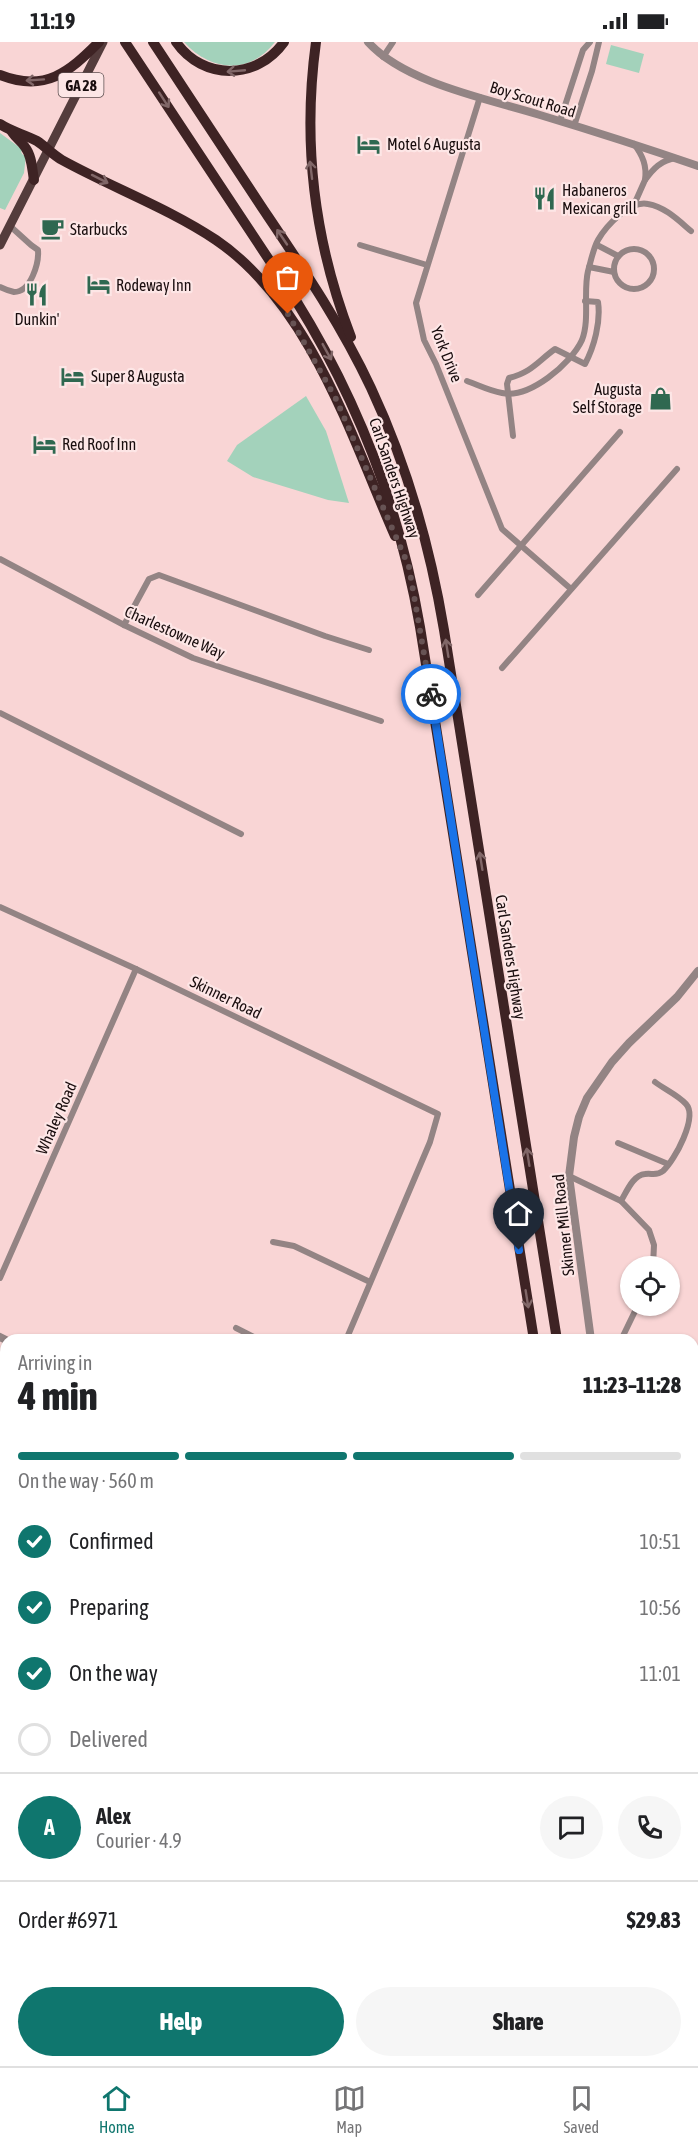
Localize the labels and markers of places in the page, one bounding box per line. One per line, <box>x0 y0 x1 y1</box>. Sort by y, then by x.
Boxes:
hotel icon: Motel 6 Augusta <box>356 131 382 157</box>
place label: Motel 6 Augusta <box>387 135 481 154</box>
place label: Habaneros Mexican grill <box>562 181 638 218</box>
restaurant icon: Habaneros Mexican grill <box>531 186 557 212</box>
cafe icon: Starbucks <box>39 216 65 242</box>
place label: Starbucks <box>70 220 128 238</box>
pin <box>262 252 313 314</box>
hotel icon: Rodeway Inn <box>85 272 111 298</box>
place label: Rodeway Inn <box>116 276 191 295</box>
restaurant icon: Dunkin' <box>24 281 50 307</box>
place label: Dunkin' <box>15 310 60 328</box>
hotel icon: Super 8 Augusta <box>60 363 86 389</box>
place label: Super 8 Augusta <box>91 367 185 386</box>
place label: Augusta Self Storage <box>573 380 642 417</box>
shop icon: Augusta Self Storage <box>647 385 673 411</box>
hotel icon: Red Roof Inn <box>31 431 57 457</box>
place label: Red Roof Inn <box>62 435 136 453</box>
pin <box>493 1188 544 1250</box>

